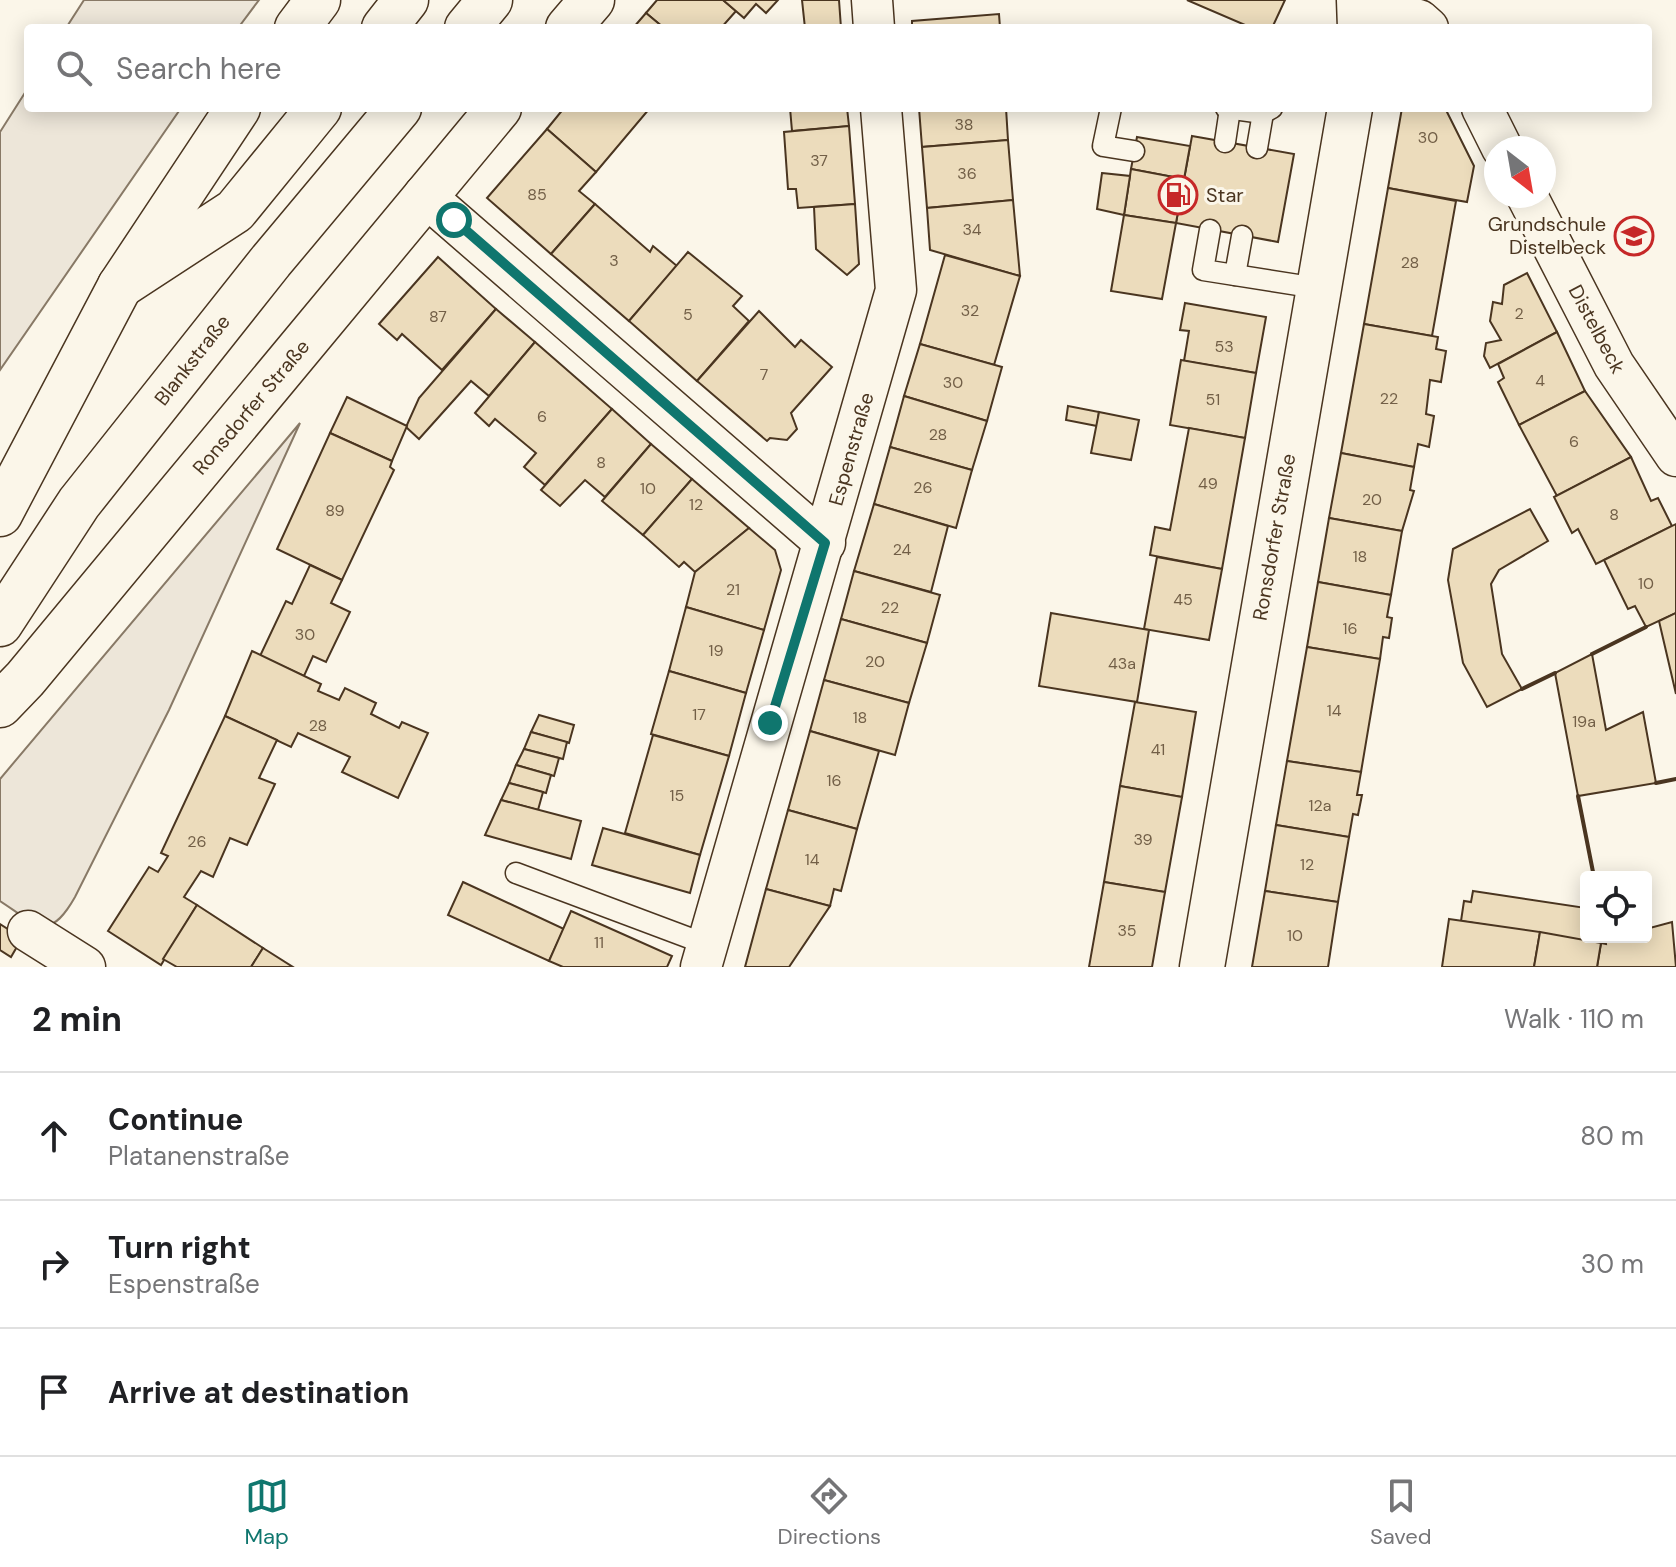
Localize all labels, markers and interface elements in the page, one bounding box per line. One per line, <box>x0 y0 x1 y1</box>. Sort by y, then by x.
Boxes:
search box <box>24 24 1652 112</box>
icon: search <box>52 46 96 90</box>
text: Search here <box>116 49 282 88</box>
house number: 38 <box>954 114 974 135</box>
house number: 30 <box>1418 127 1438 148</box>
north arrow <box>1484 136 1556 208</box>
house number: 37 <box>810 150 828 171</box>
house number: 36 <box>957 163 977 184</box>
fuel station icon: Star <box>1157 174 1199 216</box>
place label: Star <box>1206 182 1244 208</box>
house number: 85 <box>527 184 547 205</box>
route start <box>436 202 472 238</box>
place label: Grundschule Distelbeck <box>1488 211 1606 260</box>
school or university icon: Grundschule Distelbeck <box>1613 215 1655 257</box>
house number: 34 <box>962 219 982 240</box>
house number: 3 <box>609 250 619 271</box>
house number: 28 <box>1401 252 1419 273</box>
street label: Distelbeck <box>1563 280 1631 378</box>
house number: 32 <box>961 300 979 321</box>
house number: 2 <box>1514 303 1524 324</box>
house number: 5 <box>683 304 693 325</box>
house number: 87 <box>429 306 447 327</box>
street label: Blankstraße <box>148 309 236 411</box>
street label: Ronsdorfer Straße <box>187 334 315 480</box>
house number: 53 <box>1214 336 1234 357</box>
house number: 7 <box>760 364 768 385</box>
house number: 4 <box>1535 370 1545 391</box>
house number: 30 <box>943 372 963 393</box>
house number: 22 <box>1380 388 1398 409</box>
street label: Espenstraße <box>822 389 880 509</box>
house number: 51 <box>1206 389 1220 410</box>
house number: 6 <box>537 406 547 427</box>
house number: 28 <box>929 424 947 445</box>
house number: 6 <box>1569 431 1579 452</box>
house number: 8 <box>596 452 606 473</box>
street label: Ronsdorfer Straße <box>1247 452 1301 622</box>
house number: 49 <box>1198 473 1218 494</box>
house number: 26 <box>913 477 933 498</box>
house number: 10 <box>640 478 656 499</box>
house number: 20 <box>1362 489 1382 510</box>
house number: 12 <box>689 494 703 515</box>
house number: 89 <box>325 500 345 521</box>
house number: 8 <box>1609 504 1619 525</box>
house number: 24 <box>893 539 912 560</box>
house number: 18 <box>1353 546 1367 567</box>
house number: 10 <box>1638 573 1654 594</box>
house number: 21 <box>726 579 740 600</box>
house number: 45 <box>1173 589 1193 610</box>
house number: 22 <box>881 597 899 618</box>
house number: 16 <box>1342 618 1358 639</box>
house number: 30 <box>295 624 315 645</box>
house number: 19 <box>708 640 724 661</box>
house number: 20 <box>865 651 885 672</box>
house number: 43a <box>1108 653 1136 674</box>
house number: 14 <box>1327 700 1342 721</box>
house number: 17 <box>692 704 706 725</box>
route end <box>752 705 788 741</box>
house number: 18 <box>853 707 867 728</box>
house number: 19a <box>1572 711 1596 732</box>
house number: 28 <box>309 715 327 736</box>
house number: 41 <box>1151 739 1165 760</box>
house number: 16 <box>826 770 842 791</box>
house number: 15 <box>670 785 684 806</box>
house number: 12a <box>1309 795 1331 816</box>
house number: 39 <box>1133 829 1153 850</box>
house number: 26 <box>187 831 207 852</box>
house number: 14 <box>805 849 820 870</box>
house number: 12 <box>1300 854 1314 875</box>
map controls <box>1580 871 1652 943</box>
button: locate <box>1580 871 1652 943</box>
house number: 35 <box>1117 920 1137 941</box>
house number: 10 <box>1287 925 1303 946</box>
house number: 11 <box>594 932 604 953</box>
text: 2 min <box>32 997 122 1042</box>
text: Walk · 110 m <box>1504 1002 1644 1036</box>
text: Continue <box>108 1100 243 1139</box>
icon: ahead <box>32 1114 76 1158</box>
text: 80 m <box>1580 1119 1644 1153</box>
text: Platanenstraße <box>108 1139 290 1173</box>
text: Turn right <box>108 1228 251 1267</box>
icon: right <box>32 1242 76 1286</box>
text: 30 m <box>1581 1247 1644 1281</box>
text: Espenstraße <box>108 1267 260 1301</box>
icon: arrive <box>32 1370 76 1414</box>
text: Arrive at destination <box>108 1373 409 1412</box>
tab: Map <box>244 1474 289 1551</box>
tab: Directions <box>778 1474 881 1551</box>
tab: Saved <box>1370 1474 1432 1551</box>

